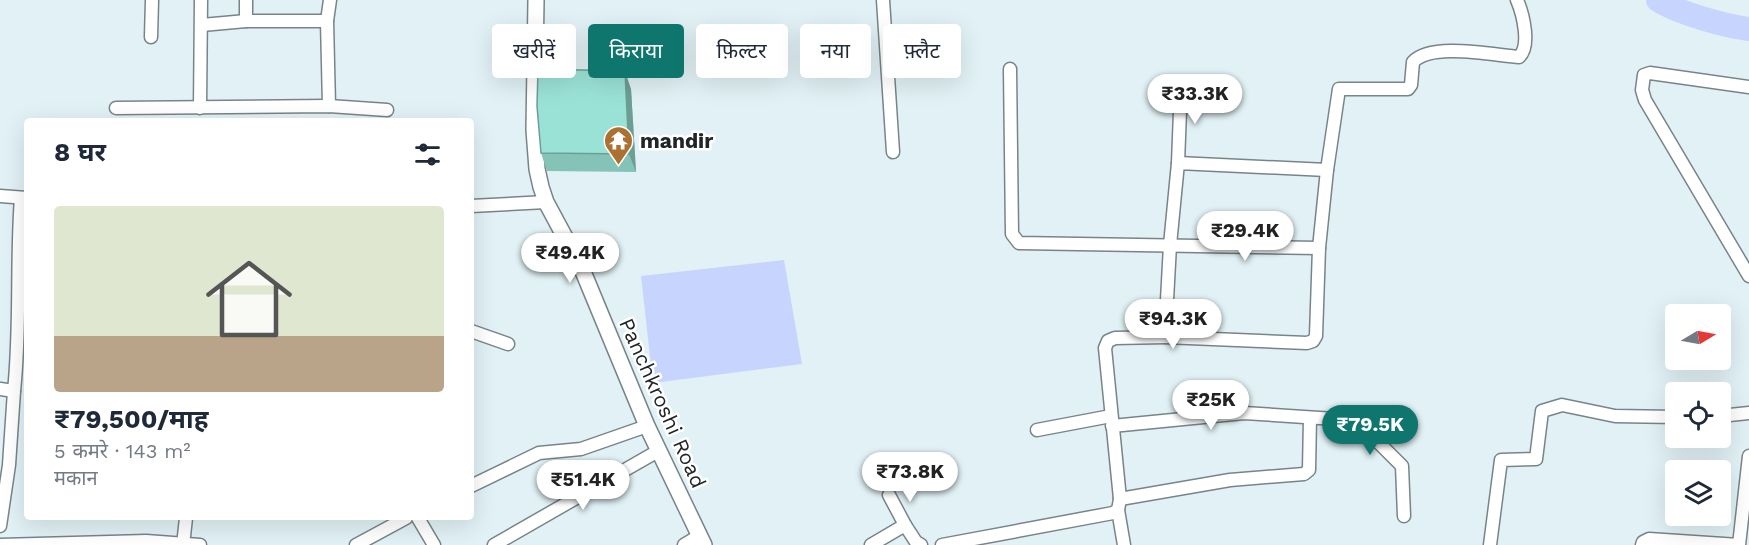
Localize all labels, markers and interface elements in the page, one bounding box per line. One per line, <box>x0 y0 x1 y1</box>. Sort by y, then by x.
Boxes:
chip: खरीदें <box>492 24 576 78</box>
chip: किराया <box>588 24 684 78</box>
chip: फ़िल्टर <box>696 24 788 78</box>
chip: नया <box>800 24 871 78</box>
chip: फ़्लैट <box>883 24 961 78</box>
pin: ₹33.3K <box>1146 74 1244 125</box>
text: ₹33.3K <box>1161 81 1229 105</box>
temple icon: mandir <box>603 124 635 166</box>
place label: mandir <box>640 128 713 153</box>
text: 8 घर <box>54 137 106 167</box>
icon: filters <box>411 138 444 171</box>
pin: ₹29.4K <box>1196 211 1294 262</box>
text: ₹29.4K <box>1211 218 1279 242</box>
pin: ₹49.4K <box>521 233 619 284</box>
text: ₹49.4K <box>535 240 605 264</box>
icon: home <box>195 245 303 353</box>
pin: ₹94.3K <box>1124 299 1222 350</box>
north arrow <box>1665 304 1731 370</box>
map controls <box>1665 304 1731 526</box>
text: ₹94.3K <box>1139 306 1207 330</box>
street label: Panchkroshi Road <box>614 314 712 492</box>
pin: ₹25K <box>1175 380 1247 431</box>
button: locate <box>1665 382 1731 448</box>
text: ₹25K <box>1186 387 1236 411</box>
text: ₹79,500/माह <box>54 404 208 434</box>
pin: ₹79.5K <box>1321 405 1419 456</box>
text: ₹79.5K <box>1336 412 1404 436</box>
text: 5 कमरे · 143 m² <box>54 439 191 463</box>
pin: ₹73.8K <box>861 452 959 503</box>
text: ₹73.8K <box>876 459 944 483</box>
pin: ₹51.4K <box>534 460 632 511</box>
button: layers <box>1665 460 1731 526</box>
text: मकान <box>54 466 98 490</box>
text: ₹51.4K <box>551 467 615 491</box>

